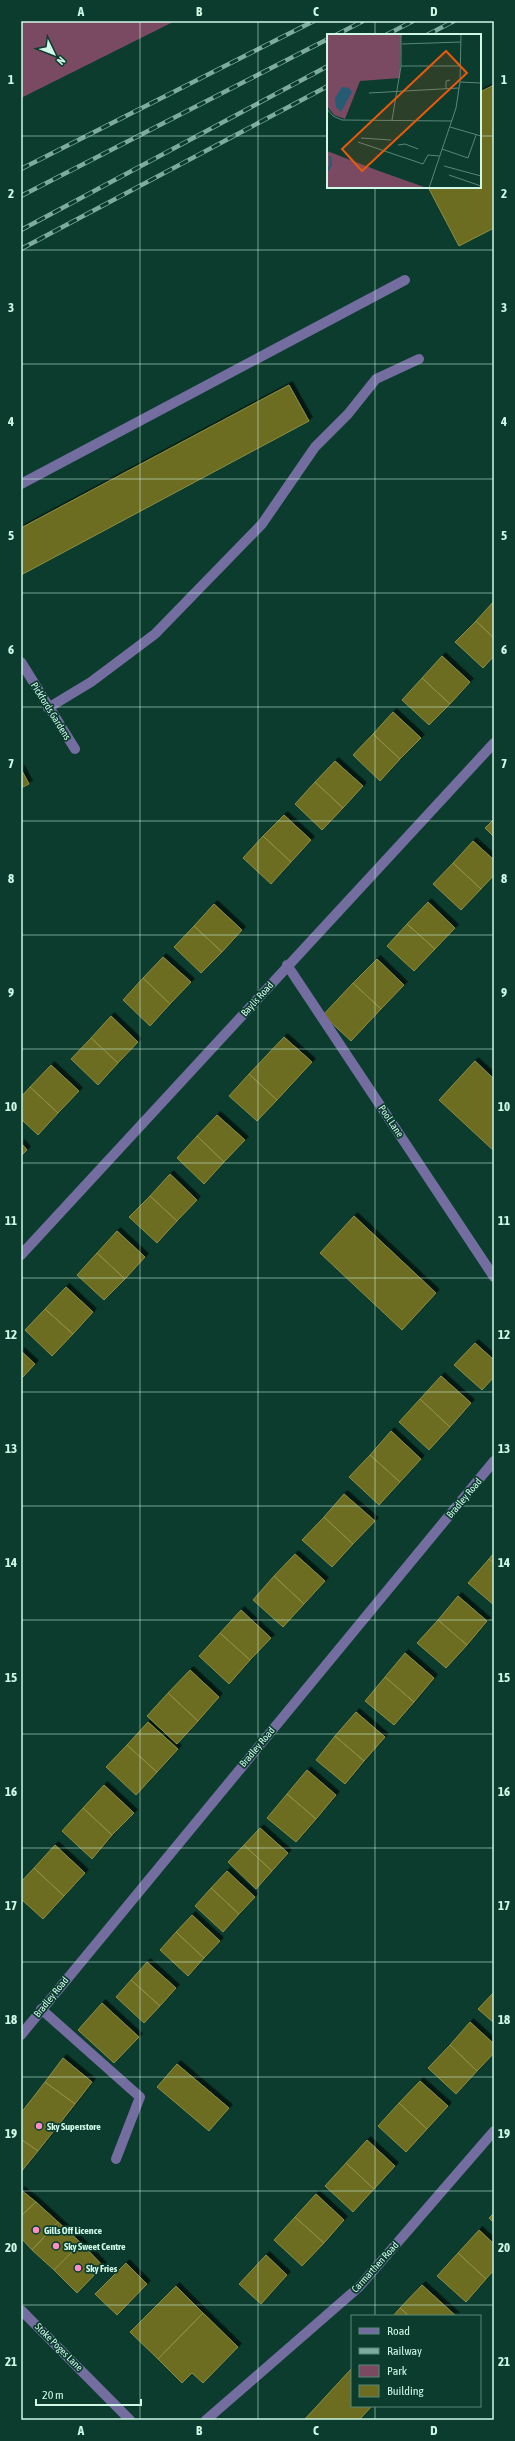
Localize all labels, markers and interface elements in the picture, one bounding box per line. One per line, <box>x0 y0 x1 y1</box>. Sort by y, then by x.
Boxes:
text: A <box>77 4 85 19</box>
text: B <box>196 4 203 19</box>
text: C <box>313 4 319 19</box>
text: D <box>430 4 438 19</box>
north arrow <box>34 34 74 74</box>
inset map <box>327 34 481 188</box>
text: N <box>55 54 68 67</box>
text: 1 <box>8 72 14 87</box>
text: 1 <box>501 72 507 87</box>
text: 2 <box>8 186 14 201</box>
text: 2 <box>501 186 507 201</box>
text: 3 <box>8 300 14 315</box>
text: 3 <box>501 300 507 315</box>
text: 4 <box>7 414 14 429</box>
text: 4 <box>500 414 507 429</box>
text: 5 <box>8 528 14 543</box>
text: 5 <box>501 528 507 543</box>
text: 6 <box>8 642 14 657</box>
text: 6 <box>501 642 507 657</box>
street label: Pickfords Gardens <box>29 680 73 742</box>
text: 7 <box>8 756 14 771</box>
text: 7 <box>501 756 507 771</box>
text: 8 <box>8 871 14 886</box>
text: 8 <box>501 871 507 886</box>
street label: Baylis Road <box>239 979 275 1018</box>
text: 9 <box>8 985 14 1000</box>
text: 9 <box>501 985 507 1000</box>
text: 10 <box>5 1099 17 1114</box>
text: 10 <box>498 1099 510 1114</box>
street label: Pool Lane <box>376 1103 406 1139</box>
text: 11 <box>5 1213 17 1228</box>
text: 11 <box>498 1213 510 1228</box>
text: 12 <box>5 1327 17 1342</box>
text: 12 <box>498 1327 510 1342</box>
text: 13 <box>5 1441 17 1456</box>
text: 13 <box>498 1441 510 1456</box>
street label: Bradley Road <box>444 1476 484 1520</box>
text: 14 <box>5 1555 17 1570</box>
text: 14 <box>498 1555 510 1570</box>
text: 15 <box>5 1670 17 1685</box>
text: 15 <box>498 1670 510 1685</box>
street label: Bradley Road <box>237 1725 277 1769</box>
text: 16 <box>5 1784 17 1799</box>
text: 16 <box>498 1784 510 1799</box>
text: 17 <box>5 1898 17 1913</box>
text: 17 <box>498 1898 510 1913</box>
street label: Bradley Road <box>31 1975 71 2019</box>
text: 18 <box>5 2012 17 2027</box>
text: 18 <box>498 2012 510 2027</box>
marker: Sky Superstore <box>34 2121 44 2131</box>
place label: Sky Superstore <box>47 2121 101 2132</box>
text: 19 <box>5 2126 17 2141</box>
text: 19 <box>498 2126 510 2141</box>
marker: Gills Off Licence <box>31 2225 41 2235</box>
place label: Gills Off Licence <box>44 2225 102 2236</box>
street label: Carmarthen Road <box>349 2239 401 2295</box>
text: 20 <box>5 2240 17 2255</box>
text: 20 <box>498 2240 510 2255</box>
marker: Sky Sweet Centre <box>51 2241 61 2251</box>
place label: Sky Sweet Centre <box>64 2241 126 2252</box>
marker: Sky Fries <box>73 2263 83 2273</box>
place label: Sky Fries <box>86 2263 118 2274</box>
legend <box>351 2315 481 2407</box>
street label: Stoke Poges Lane <box>33 2321 85 2373</box>
text: Road <box>387 2324 410 2338</box>
text: Railway <box>387 2344 422 2358</box>
text: 21 <box>5 2354 17 2369</box>
text: 21 <box>498 2354 510 2369</box>
text: Park <box>387 2364 408 2378</box>
scale bar <box>36 2381 141 2407</box>
text: Building <box>387 2384 425 2398</box>
text: 20 m <box>42 2388 64 2402</box>
text: A <box>77 2423 85 2438</box>
text: B <box>196 2423 203 2438</box>
text: C <box>313 2423 319 2438</box>
text: D <box>430 2423 438 2438</box>

